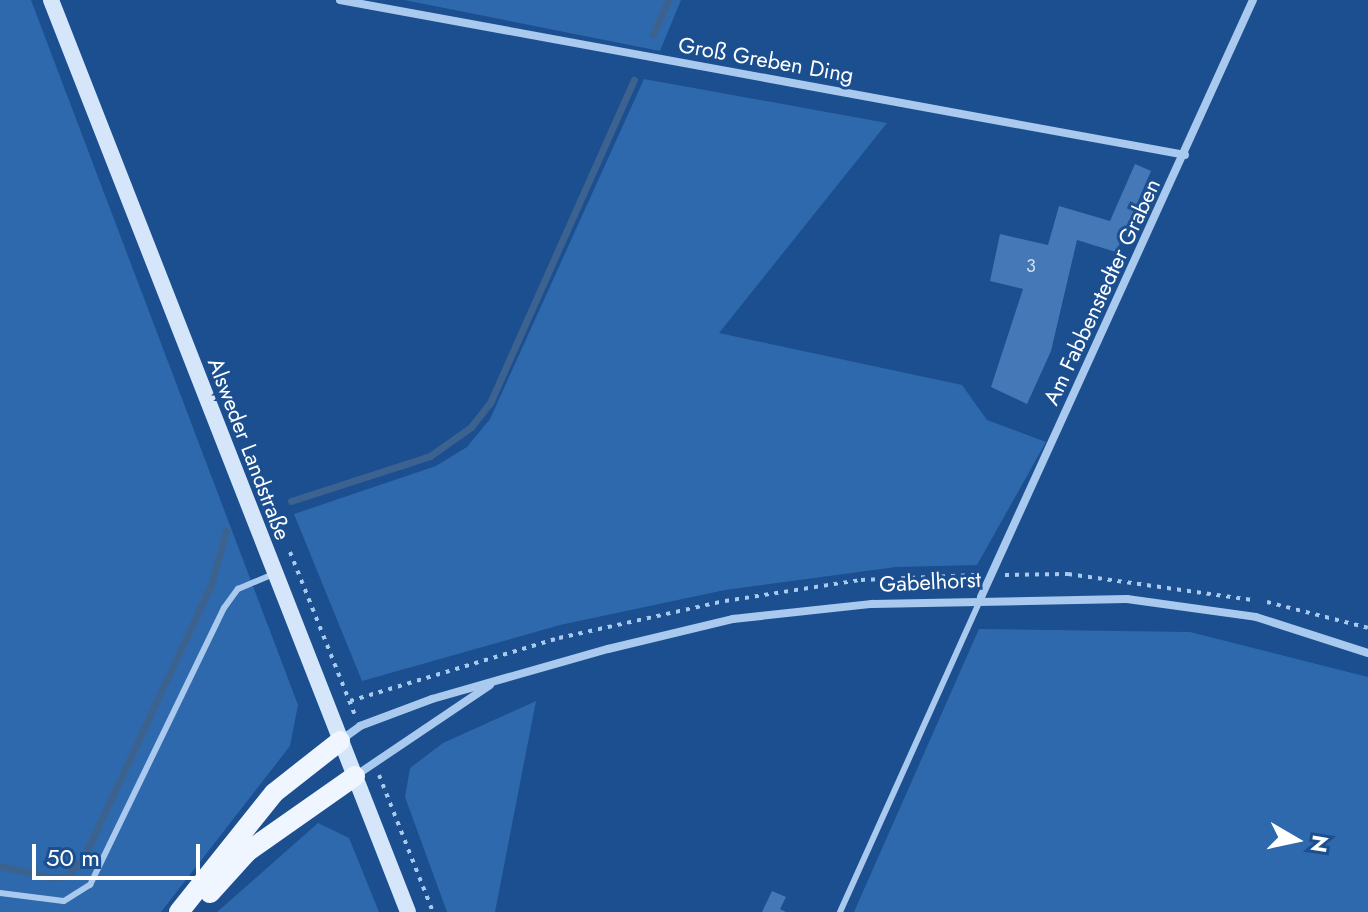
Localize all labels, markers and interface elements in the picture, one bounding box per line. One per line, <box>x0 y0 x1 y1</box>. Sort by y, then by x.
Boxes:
street label: Groß Greben Ding <box>676 32 856 88</box>
street label: Am Fabbenstedter Graben <box>1038 175 1166 409</box>
house number: 3 <box>1026 255 1036 277</box>
street label: Alsweder Landstraße <box>202 354 296 544</box>
street label: Gabelhorst <box>878 566 982 598</box>
north arrow <box>1256 800 1336 880</box>
scale bar <box>36 828 204 878</box>
text: N <box>1303 833 1337 855</box>
text: 50 m <box>46 840 100 875</box>

